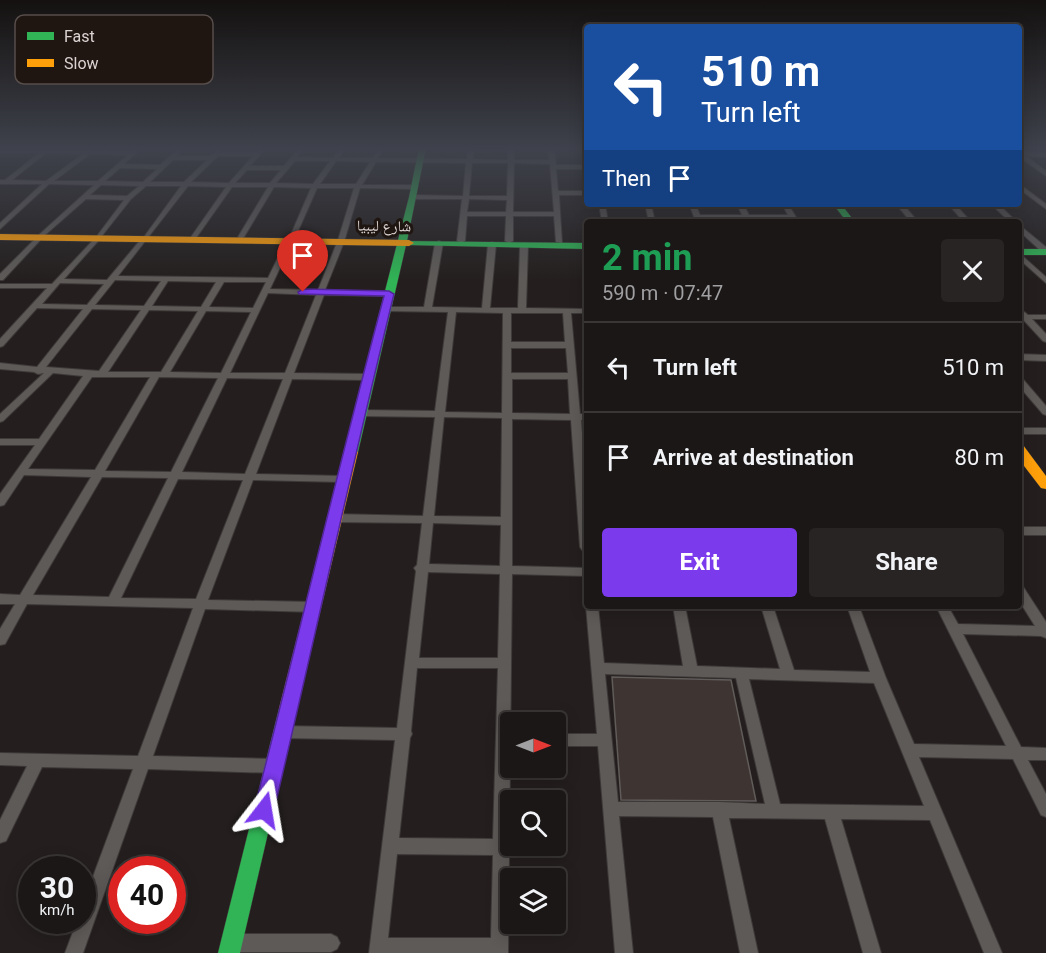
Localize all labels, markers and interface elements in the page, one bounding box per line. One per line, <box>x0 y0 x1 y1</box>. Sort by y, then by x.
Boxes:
legend <box>15 15 213 84</box>
text: Fast <box>64 27 95 46</box>
text: 510 m <box>701 47 820 96</box>
icon: left <box>602 48 680 126</box>
text: Slow <box>64 54 99 73</box>
text: Turn left <box>701 97 801 129</box>
icon: arrive <box>663 162 696 195</box>
text: Then <box>602 166 651 191</box>
street label: شارع ليبيا <box>357 217 411 236</box>
pin <box>277 230 328 292</box>
text: 2 min <box>602 237 693 279</box>
icon: arrive <box>286 239 319 272</box>
button: close <box>941 239 1004 302</box>
text: 590 m · 07:47 <box>602 281 723 305</box>
icon: left <box>602 351 635 384</box>
text: Turn left <box>653 355 737 380</box>
text: 510 m <box>942 355 1004 380</box>
icon: arrive <box>602 441 635 474</box>
text: Arrive at destination <box>653 445 854 470</box>
text: 80 m <box>955 445 1004 470</box>
button: Exit <box>602 528 797 597</box>
button: Share <box>809 528 1004 597</box>
north arrow <box>500 712 566 778</box>
map controls <box>500 712 566 934</box>
position arrow <box>232 778 296 842</box>
button: search <box>500 790 566 856</box>
speed limit sign: 40 <box>108 856 186 934</box>
button: layers <box>500 868 566 934</box>
text: 30 <box>40 870 74 905</box>
text: km/h <box>39 901 75 919</box>

